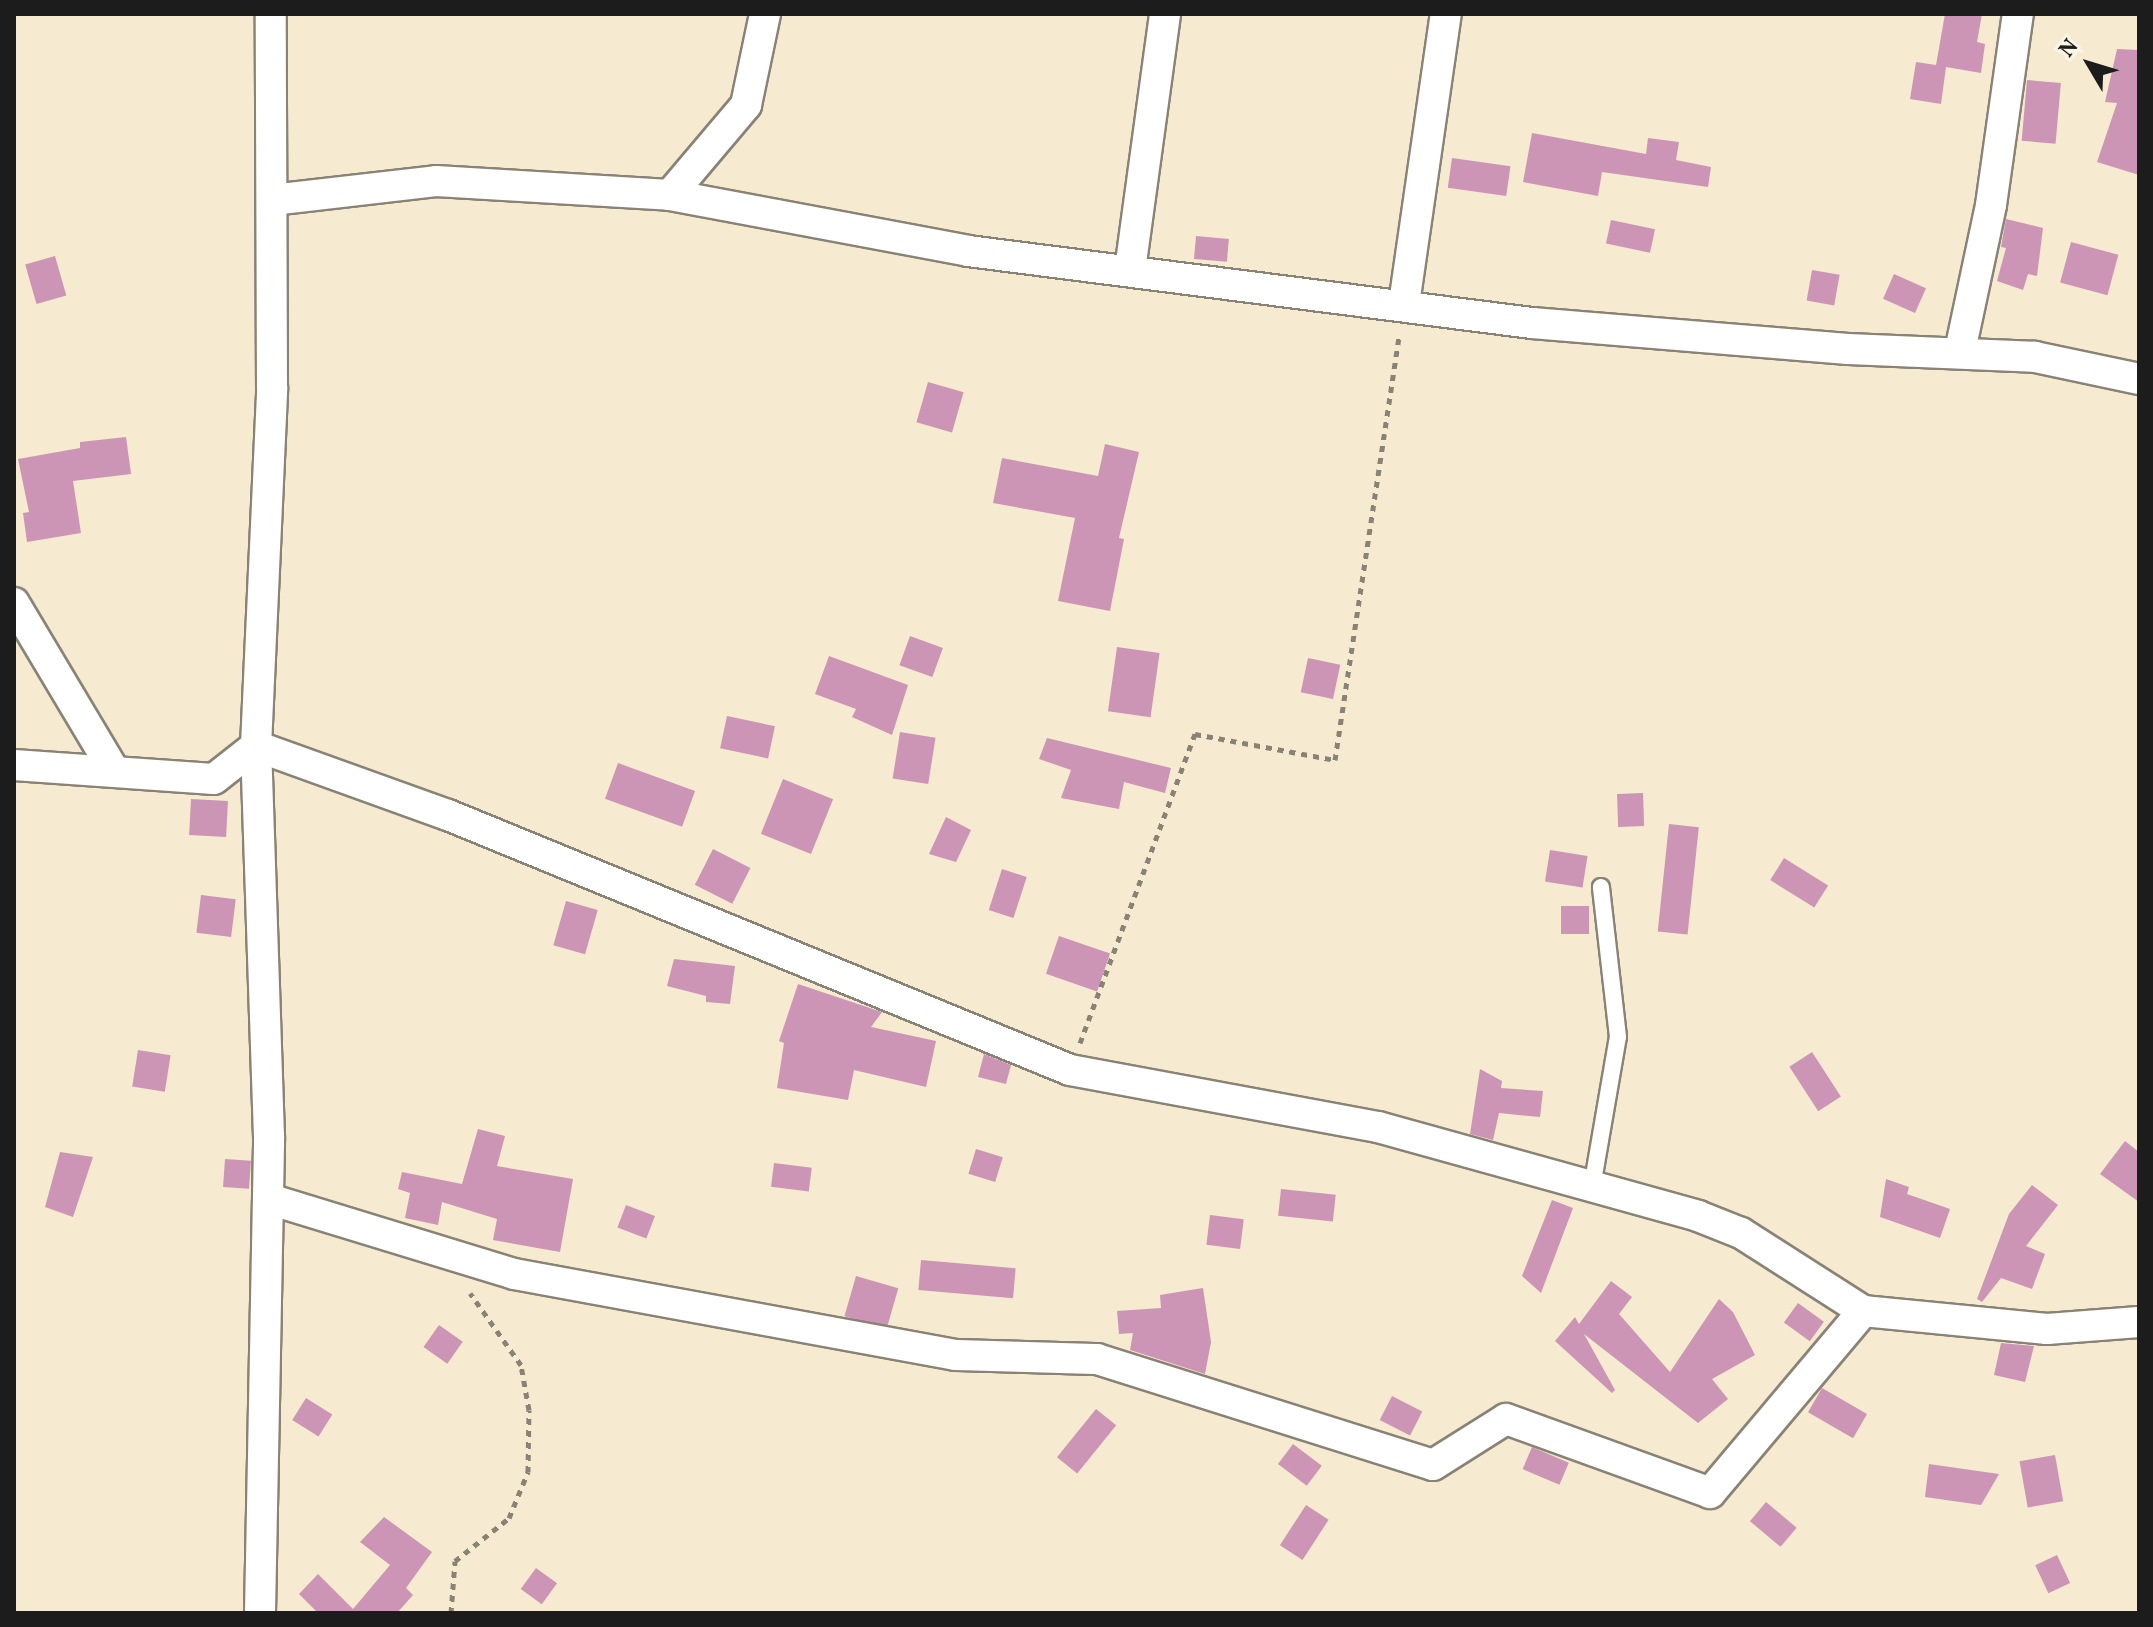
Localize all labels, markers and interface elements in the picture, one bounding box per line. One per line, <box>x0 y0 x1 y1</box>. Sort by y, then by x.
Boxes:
north arrow <box>2049 24 2129 104</box>
text: N <box>2053 33 2087 65</box>

